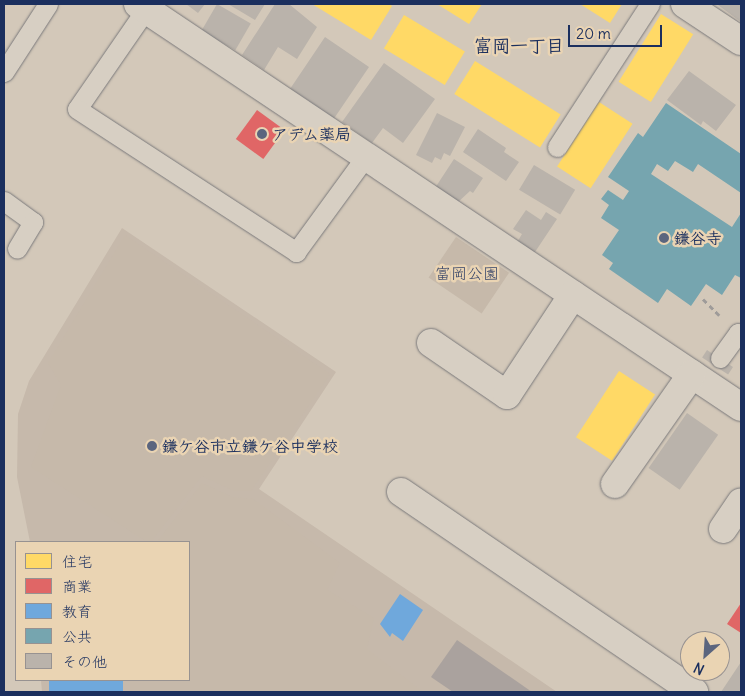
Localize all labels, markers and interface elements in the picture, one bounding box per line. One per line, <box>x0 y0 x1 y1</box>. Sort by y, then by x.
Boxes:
scale bar <box>570 15 664 47</box>
text: 20 m <box>576 24 611 43</box>
district label: 富岡一丁目 <box>474 35 564 57</box>
place label: アデム薬局 <box>272 124 352 144</box>
marker: アデム薬局 <box>256 128 268 140</box>
place label: 鎌谷寺 <box>674 228 722 248</box>
marker: 鎌谷寺 <box>658 232 670 244</box>
park label: 富岡公園 <box>435 263 499 283</box>
place label: 鎌ケ谷市立鎌ケ谷中学校 <box>162 436 338 456</box>
marker: 鎌ケ谷市立鎌ケ谷中学校 <box>146 440 158 452</box>
legend <box>15 541 190 681</box>
text: 住宅 <box>62 552 92 571</box>
text: 商業 <box>62 577 92 596</box>
text: 教育 <box>62 602 92 621</box>
text: 公共 <box>62 627 92 646</box>
north arrow <box>680 631 730 681</box>
text: その他 <box>62 652 107 671</box>
text: N <box>691 658 707 679</box>

